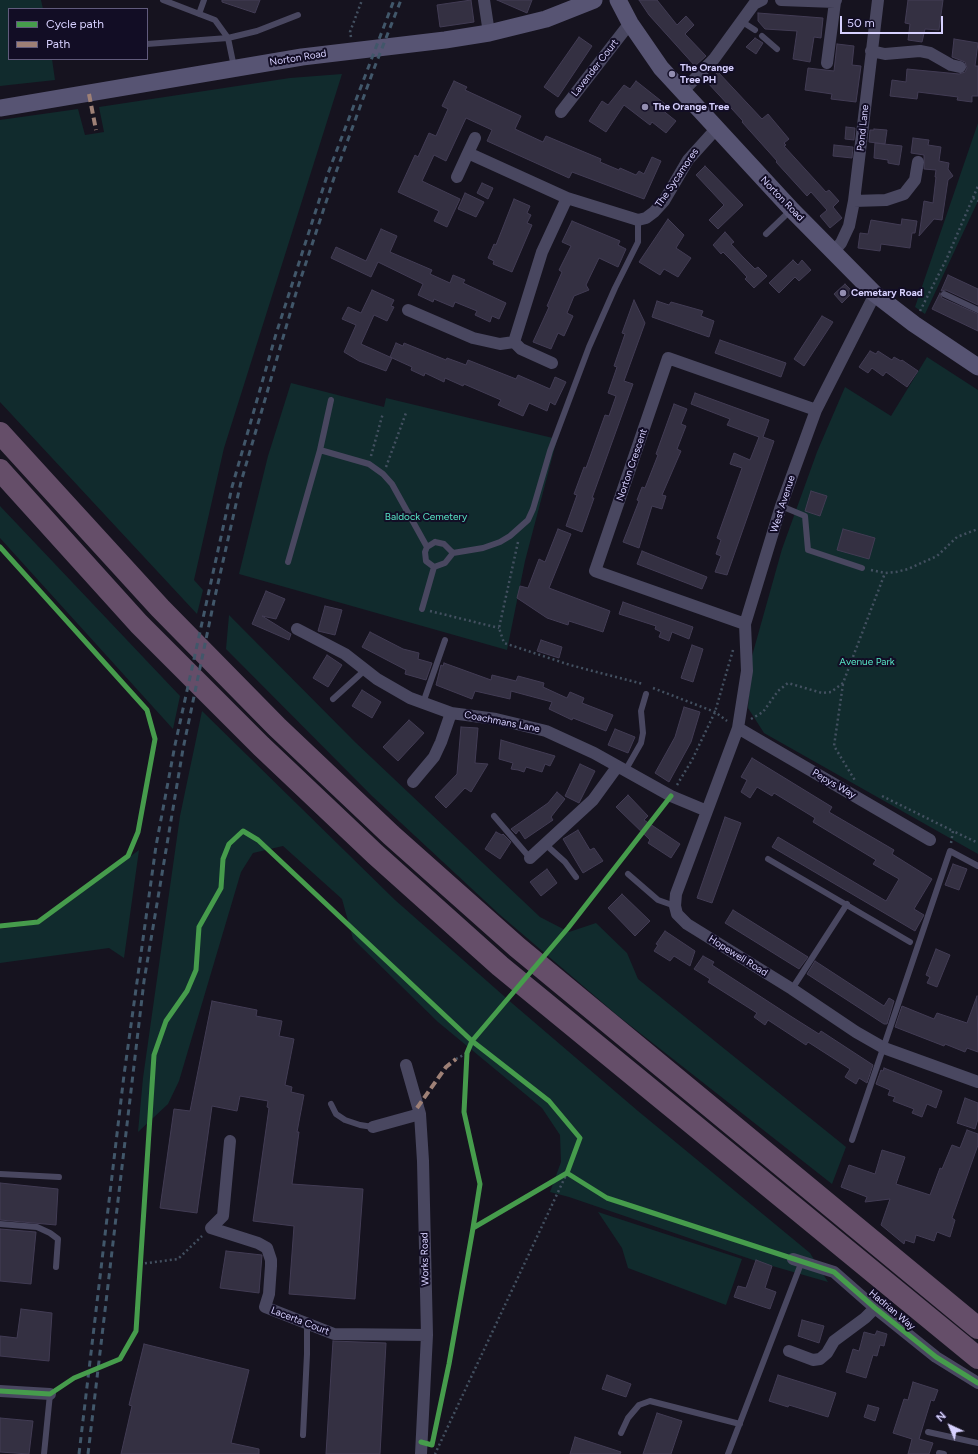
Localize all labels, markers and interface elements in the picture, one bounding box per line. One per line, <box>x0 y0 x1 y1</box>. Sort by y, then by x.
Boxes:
legend <box>8 8 148 60</box>
scale bar <box>842 8 945 34</box>
text: 50 m <box>847 16 875 30</box>
text: Cycle path <box>46 17 104 31</box>
text: Path <box>46 37 70 51</box>
street label: Lavender Court <box>569 37 621 99</box>
street label: Norton Road <box>269 48 327 68</box>
place label: The Orange Tree PH <box>680 62 734 86</box>
marker: The Orange Tree PH <box>667 69 677 79</box>
place label: The Orange Tree <box>653 101 729 113</box>
marker: The Orange Tree <box>640 102 650 112</box>
street label: Pond Lane <box>855 104 871 152</box>
street label: The Sycamores <box>653 146 701 210</box>
street label: Norton Road <box>758 174 806 224</box>
place label: Cemetary Road <box>851 287 923 299</box>
marker: Cemetary Road <box>838 288 848 298</box>
street label: Norton Crescent <box>614 427 650 503</box>
street label: West Avenue <box>768 474 798 534</box>
park label: Baldock Cemetery <box>385 511 467 523</box>
park label: Avenue Park <box>839 656 895 668</box>
street label: Coachmans Lane <box>463 709 541 735</box>
street label: Pepys Way <box>810 767 858 801</box>
street label: Hopewell Road <box>706 933 770 979</box>
street label: Works Road <box>419 1232 431 1286</box>
street label: Hadrian Way <box>866 1287 918 1333</box>
street label: Lacerta Court <box>269 1304 331 1338</box>
north arrow <box>930 1406 970 1446</box>
text: N <box>934 1409 949 1425</box>

